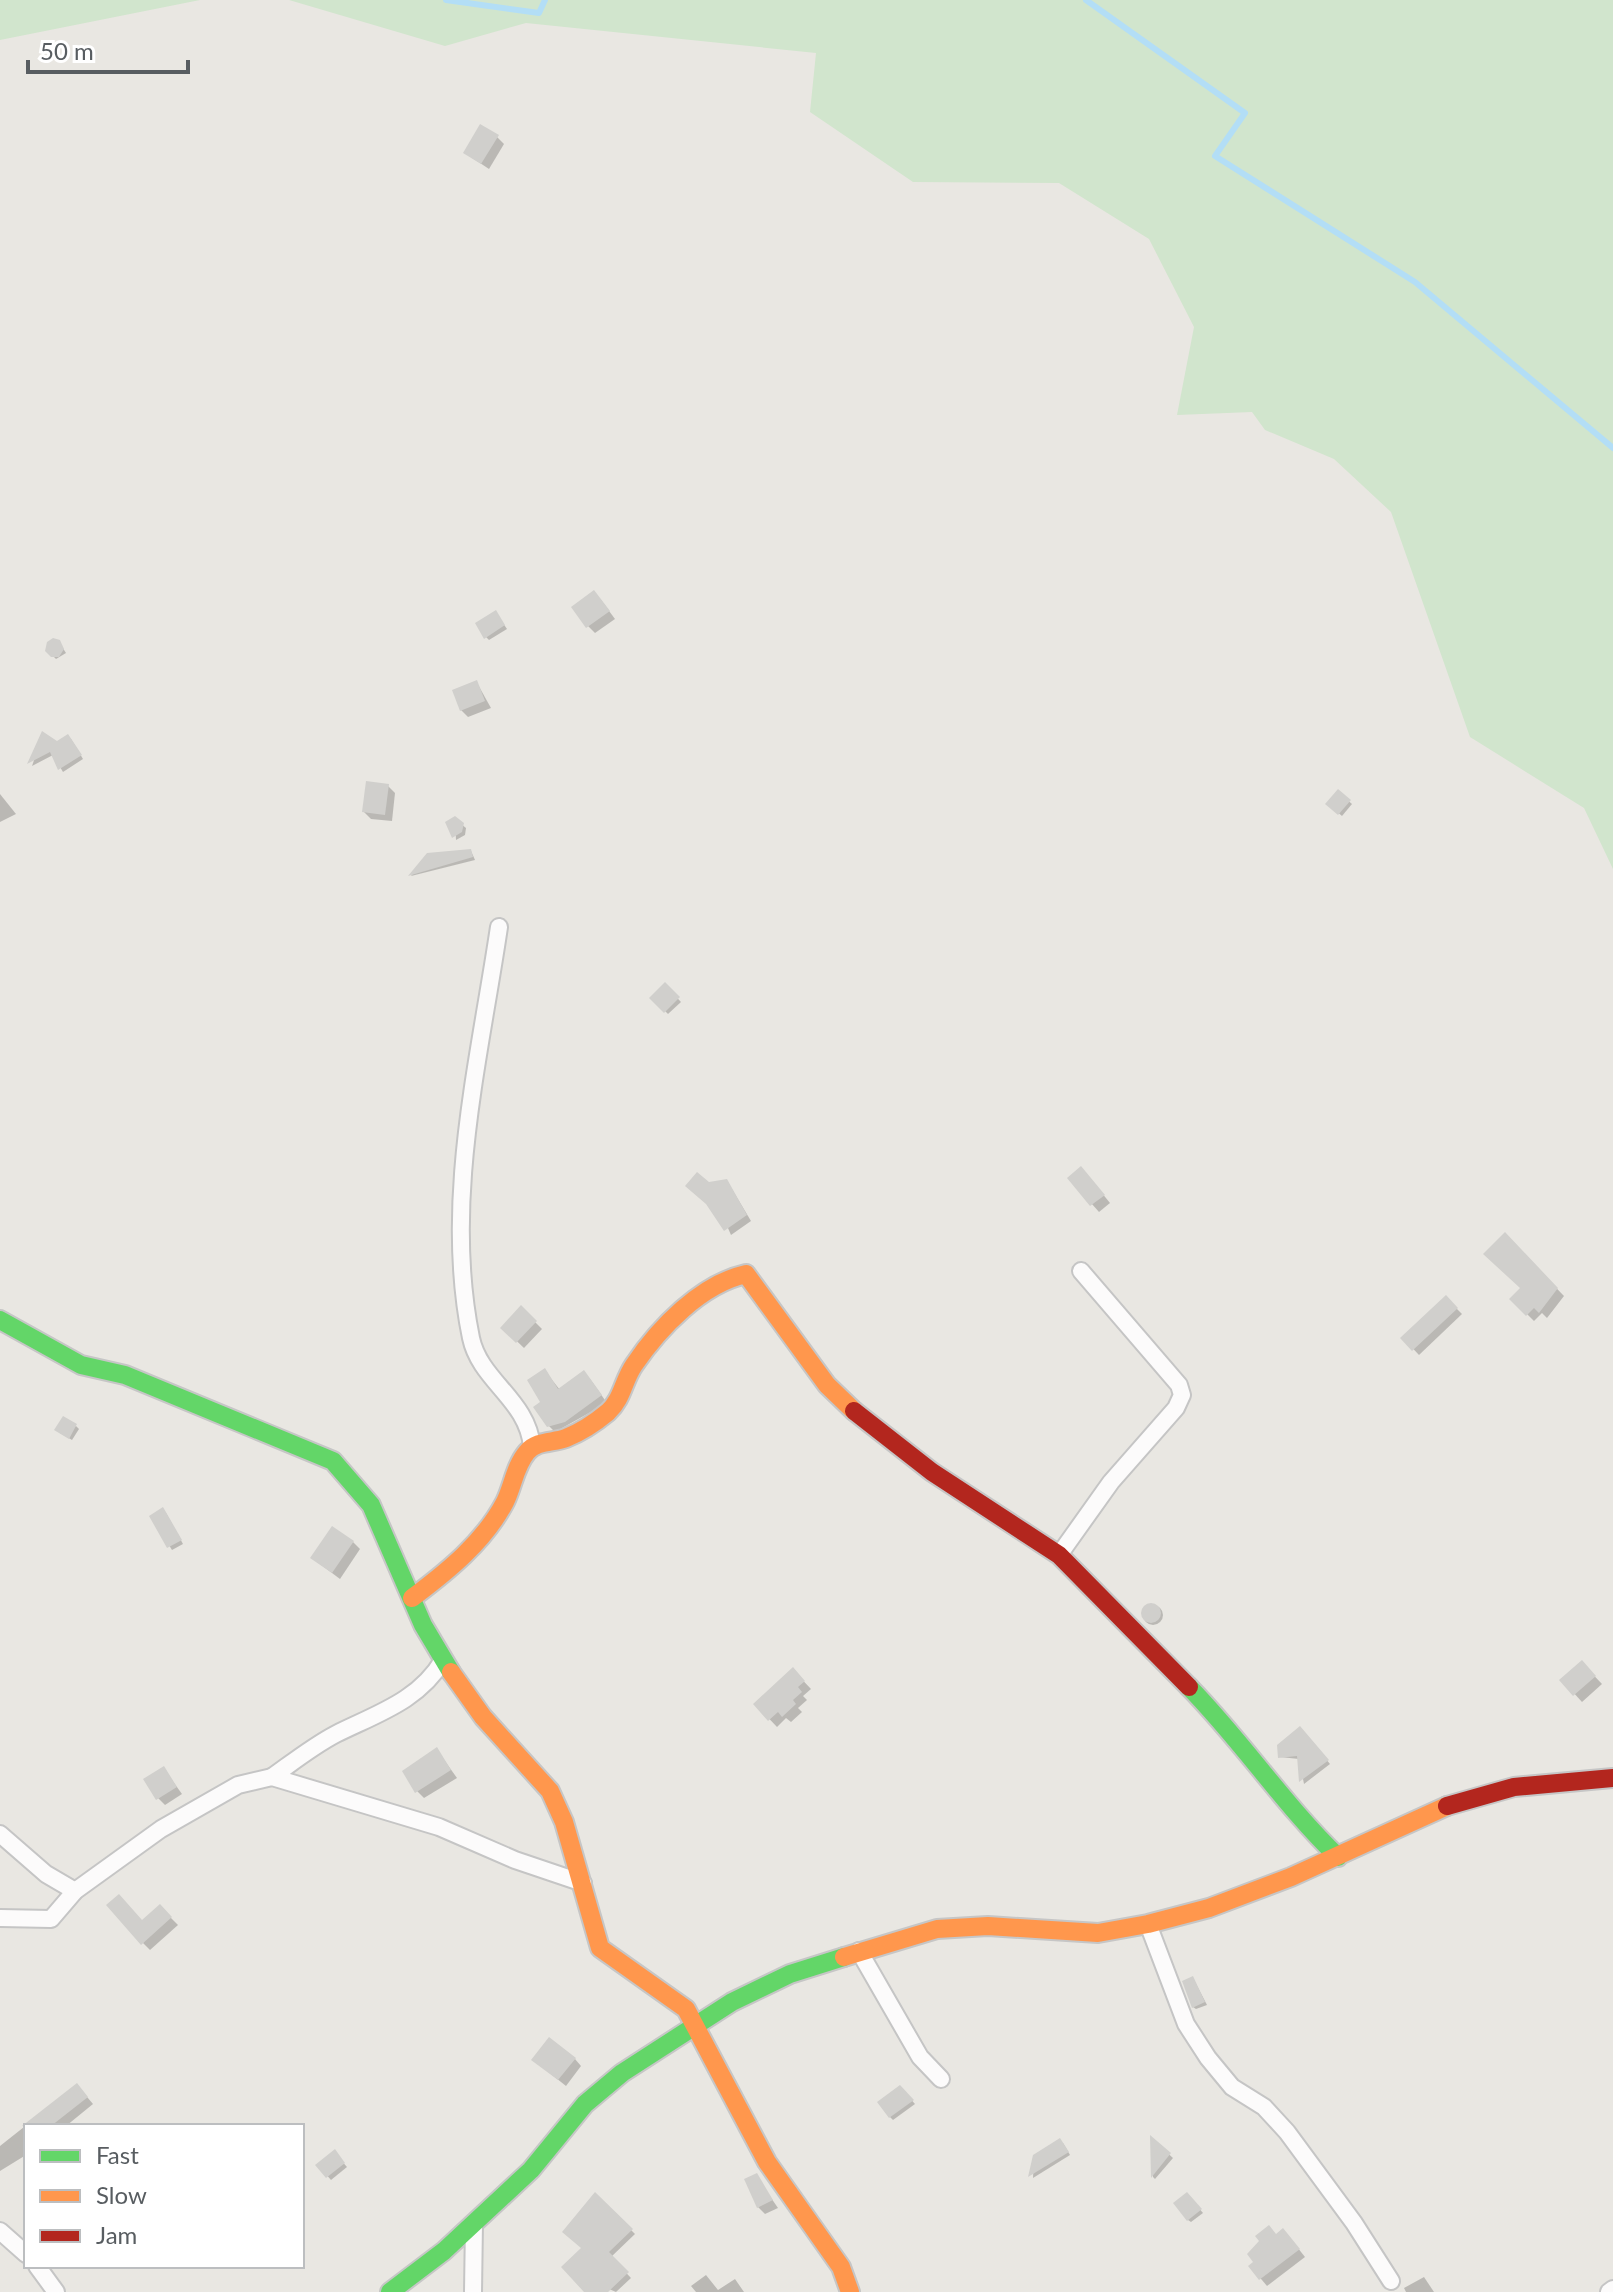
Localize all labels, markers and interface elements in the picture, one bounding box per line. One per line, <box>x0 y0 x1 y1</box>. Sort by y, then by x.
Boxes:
scale bar <box>28 24 188 74</box>
text: 50 m <box>40 36 94 65</box>
legend <box>24 2124 304 2268</box>
text: Fast <box>96 2140 139 2169</box>
text: Slow <box>96 2180 147 2209</box>
text: Jam <box>96 2220 137 2249</box>

